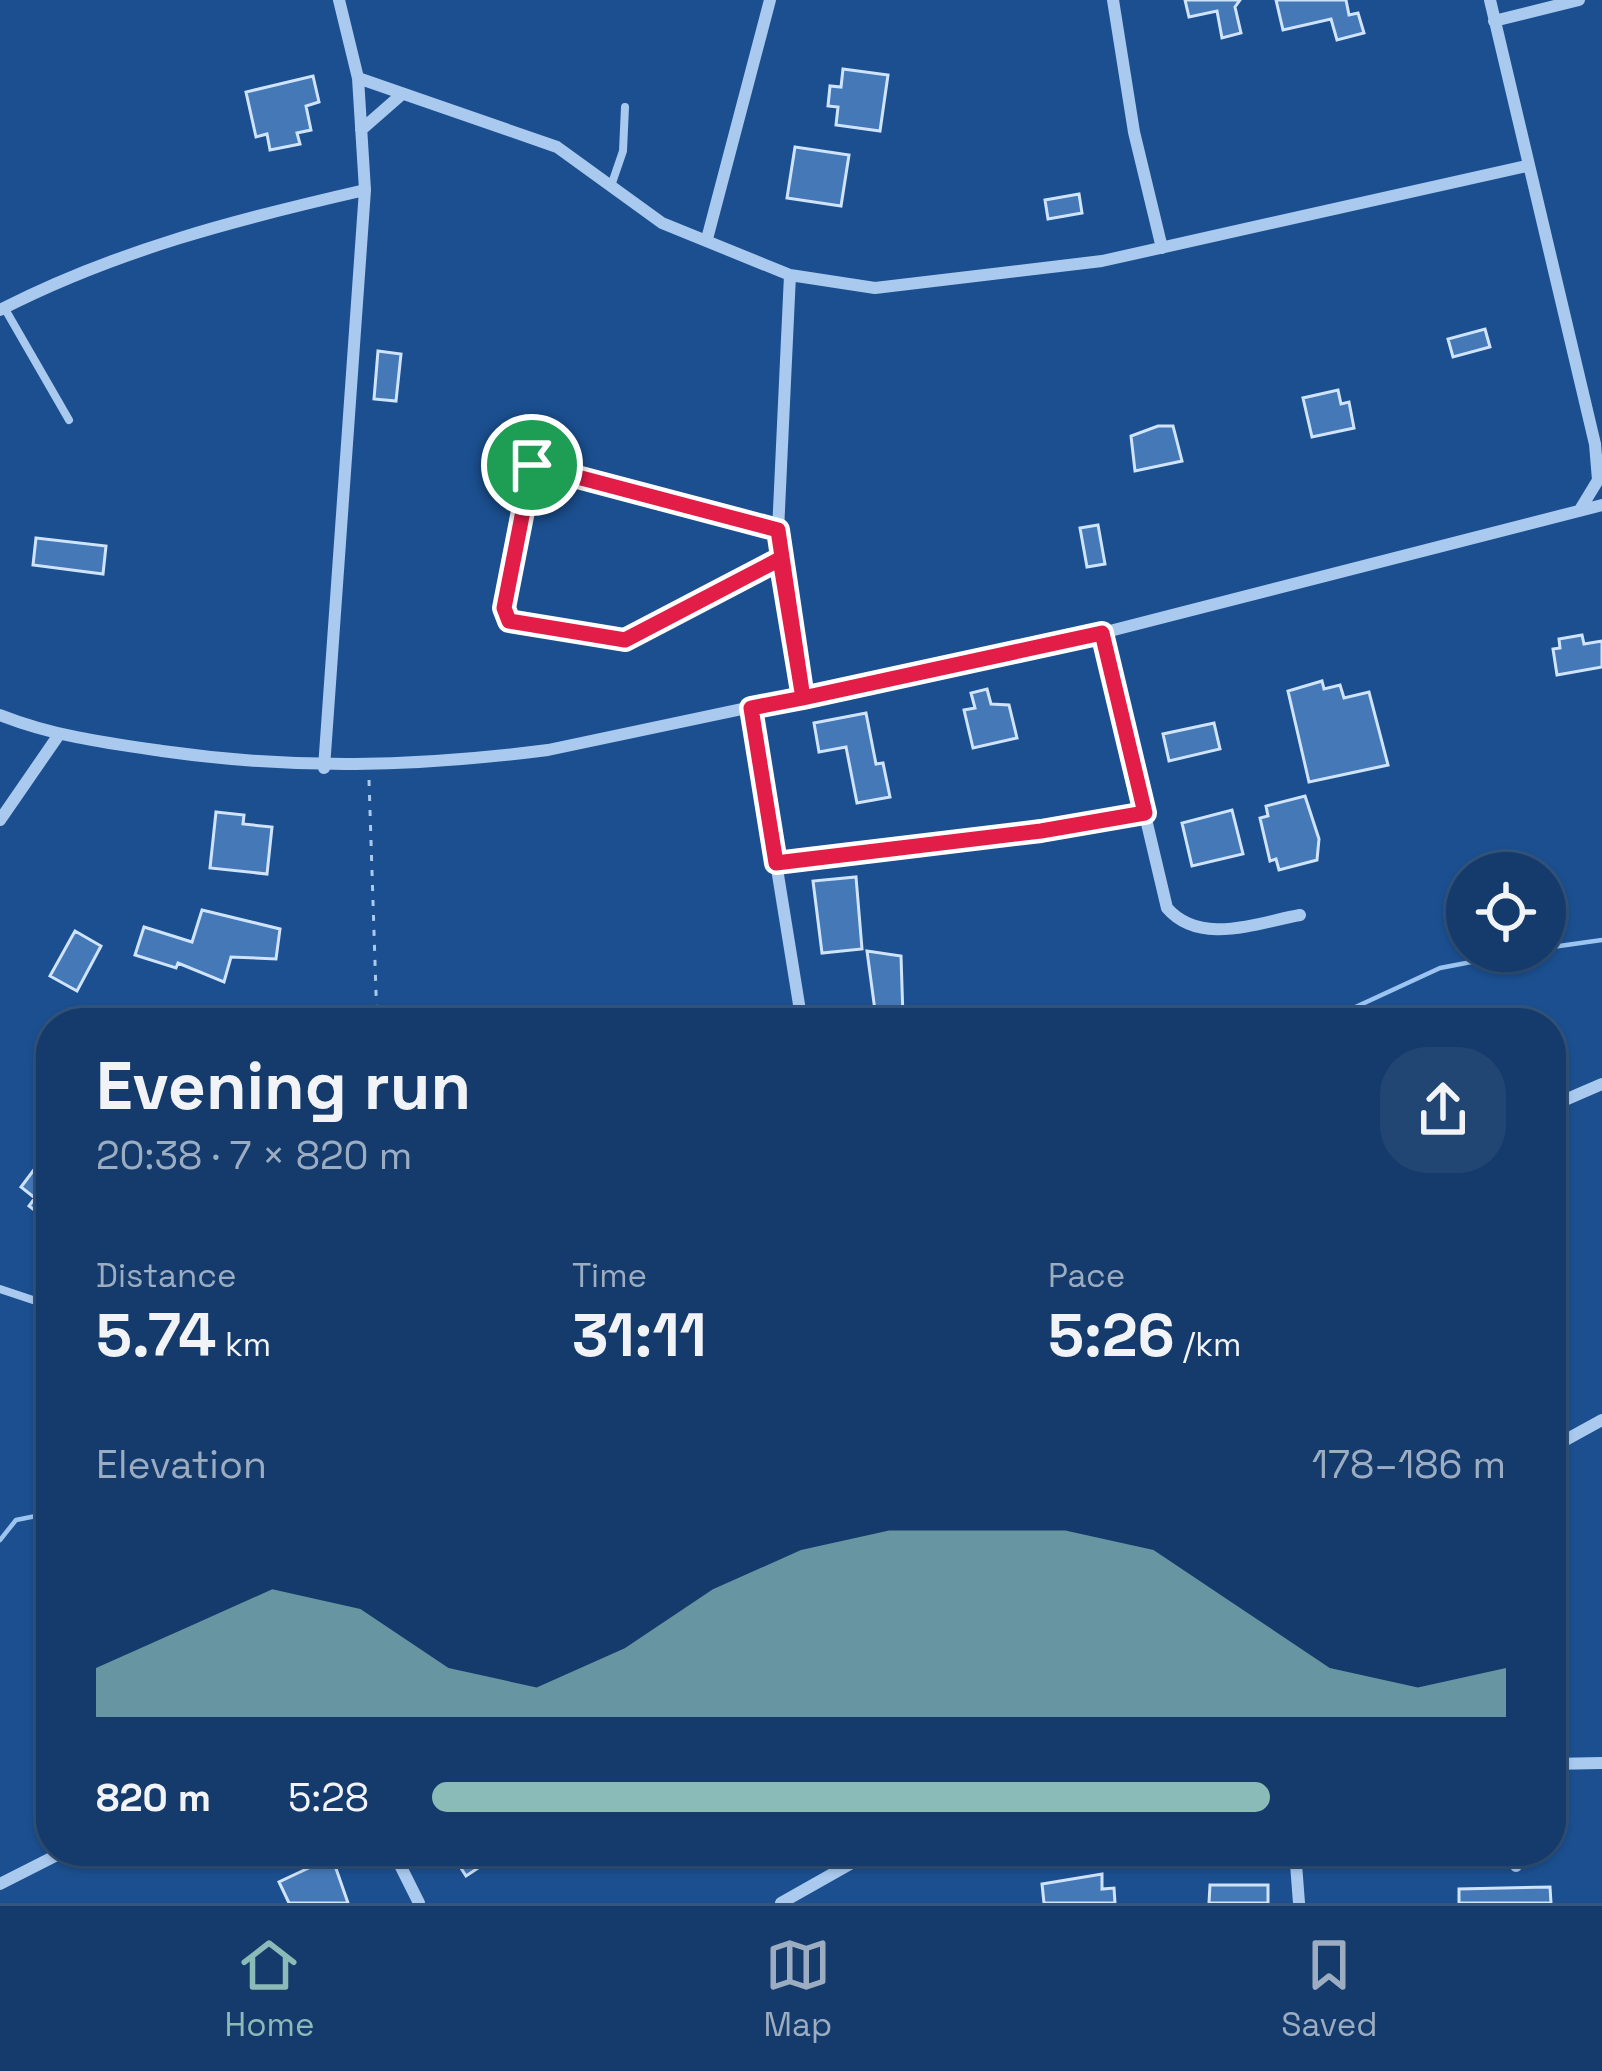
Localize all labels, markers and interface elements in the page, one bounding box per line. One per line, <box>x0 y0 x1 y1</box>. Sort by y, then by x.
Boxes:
pin <box>481 414 583 516</box>
icon: arrive <box>499 432 565 498</box>
map controls <box>1446 852 1566 972</box>
button: locate <box>1446 852 1566 972</box>
text: Evening run <box>96 1044 471 1128</box>
button: share <box>1380 1047 1506 1173</box>
text: 20:38 · 7 × 820 m <box>96 1131 412 1180</box>
text: Distance <box>96 1255 237 1297</box>
text: Time <box>572 1255 647 1297</box>
text: Pace <box>1048 1255 1125 1297</box>
text: 5.74 <box>96 1297 216 1374</box>
text: 31:11 <box>572 1297 707 1374</box>
text: 5:26 <box>1048 1297 1175 1374</box>
text: km <box>216 1324 271 1366</box>
text: /km <box>1175 1324 1241 1366</box>
text: Elevation <box>96 1440 267 1489</box>
text: 178–186 m <box>1312 1440 1506 1489</box>
text: 820 m <box>96 1773 211 1822</box>
text: 5:28 <box>288 1773 369 1822</box>
tab: Home <box>225 1932 314 2046</box>
tab: Map <box>763 1932 832 2046</box>
tab: Saved <box>1281 1932 1377 2046</box>

